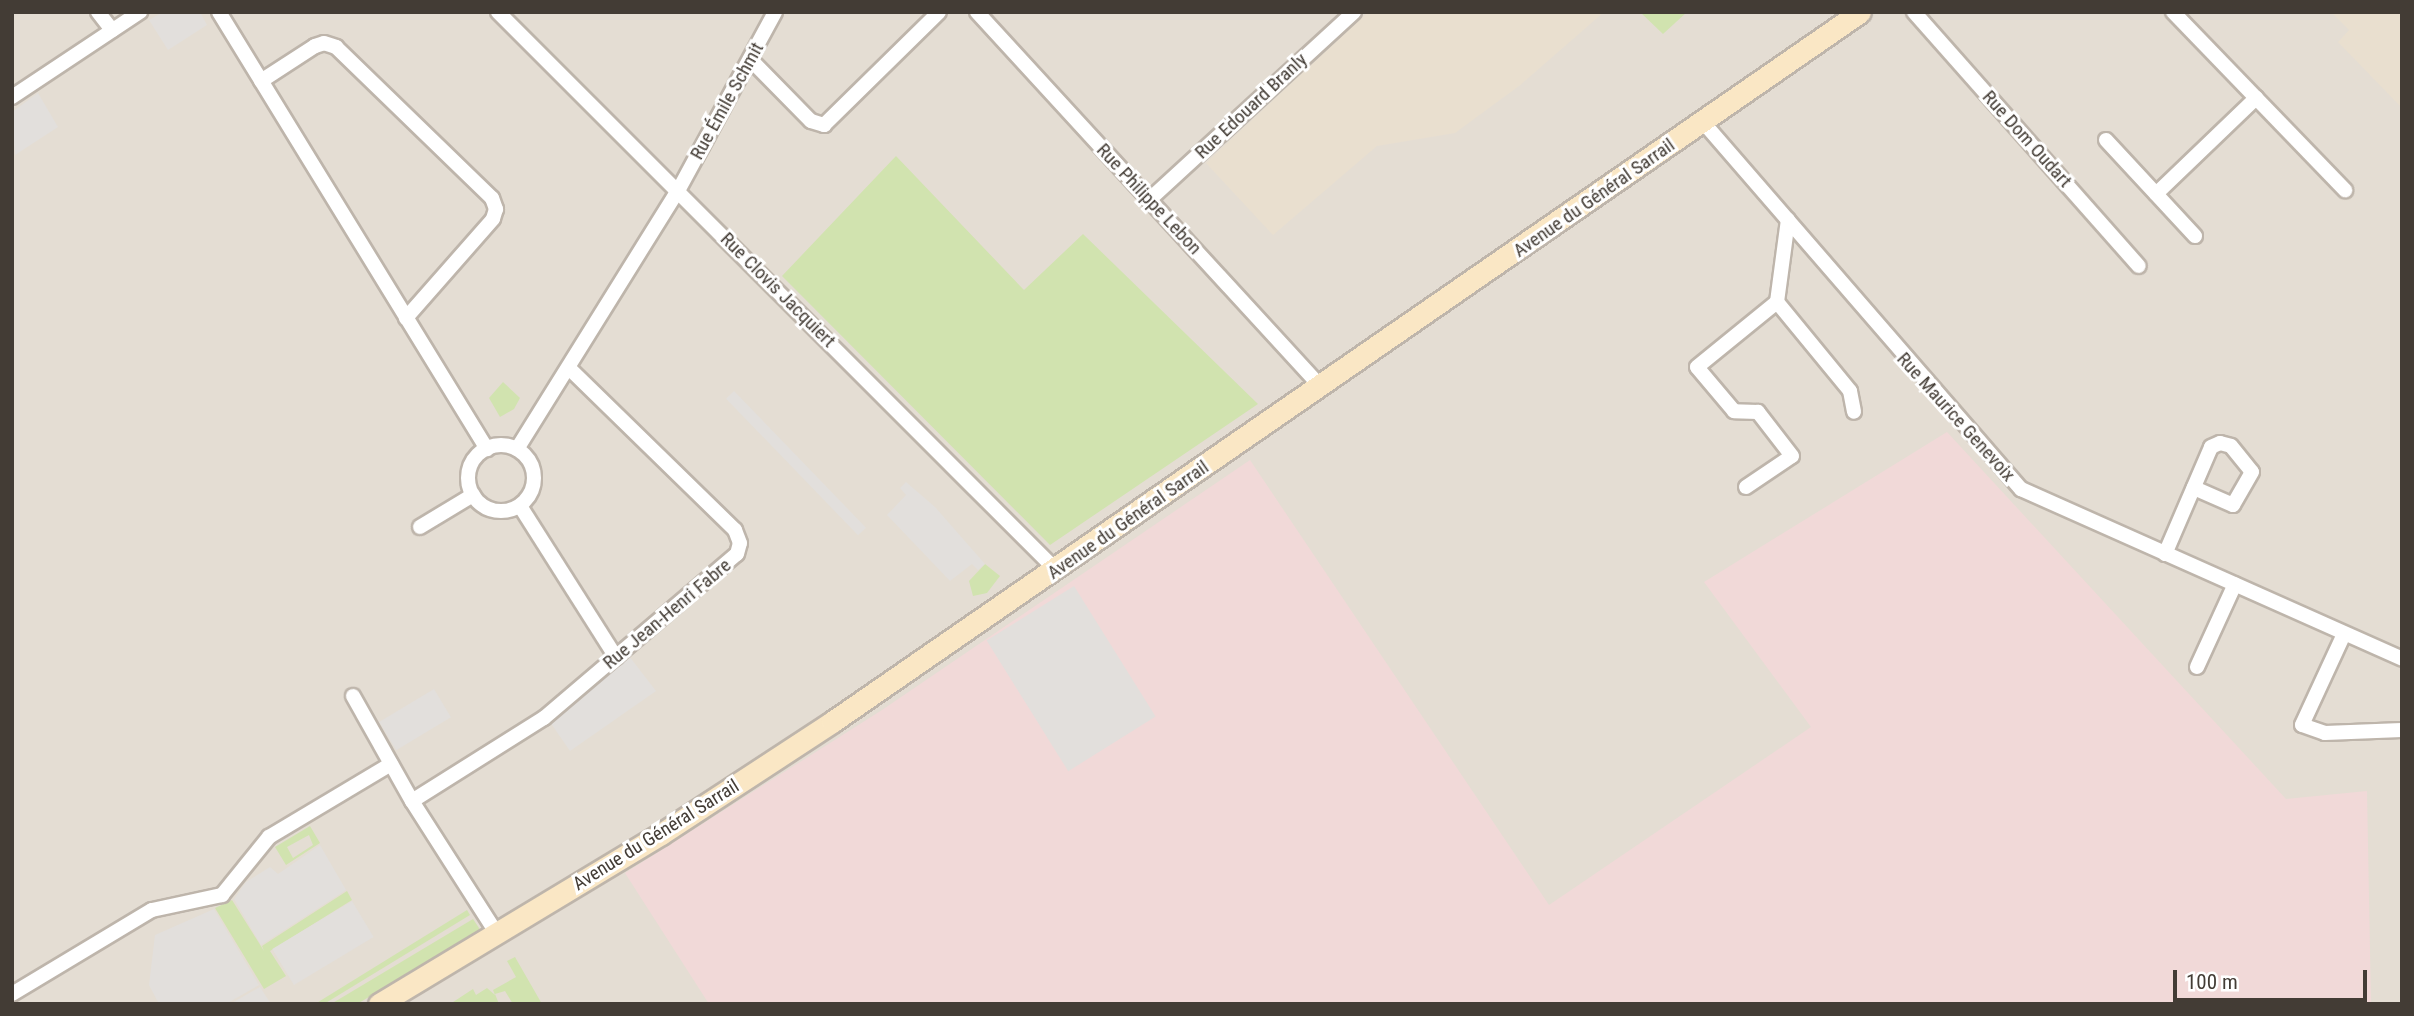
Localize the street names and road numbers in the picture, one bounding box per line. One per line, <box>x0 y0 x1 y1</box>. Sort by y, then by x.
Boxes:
street label: Rue Émile Schmit <box>685 38 769 164</box>
street label: Rue Edouard Branly <box>1190 48 1312 164</box>
street label: Rue Dom Oudart <box>1978 86 2076 192</box>
street label: Avenue du Général Sarrail <box>1509 134 1679 262</box>
street label: Rue Philippe Lebon <box>1092 139 1206 259</box>
street label: Rue Clovis Jacquiert <box>716 228 840 352</box>
street label: Rue Maurice Genevoix <box>1892 348 2020 486</box>
street label: Avenue du Général Sarrail <box>1043 456 1213 584</box>
street label: Rue Jean-Henri Fabre <box>598 554 736 674</box>
street label: Avenue du Général Sarrail <box>569 775 743 895</box>

